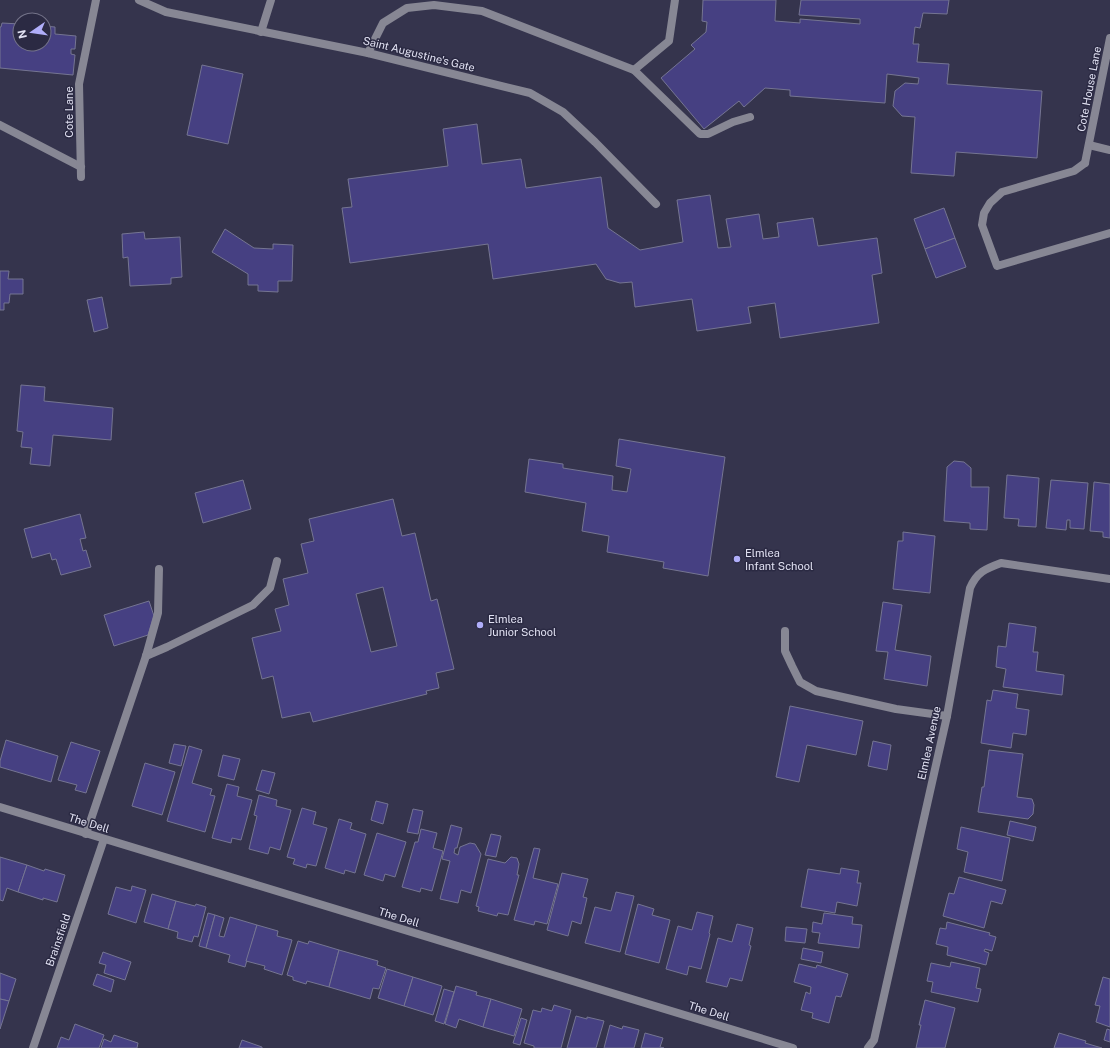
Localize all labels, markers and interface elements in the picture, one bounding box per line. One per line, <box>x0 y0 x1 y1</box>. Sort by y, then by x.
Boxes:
north arrow <box>12 12 52 52</box>
text: N <box>15 29 29 40</box>
street label: Saint Augustine's Gate <box>362 34 476 74</box>
street label: Cote House Lane <box>1075 45 1103 133</box>
street label: Cote Lane <box>63 86 75 138</box>
place label: Elmlea Infant School <box>745 547 813 572</box>
marker: Elmlea Infant School <box>732 554 742 564</box>
place label: Elmlea Junior School <box>488 613 556 638</box>
marker: Elmlea Junior School <box>475 620 485 630</box>
street label: Elmlea Avenue <box>915 705 943 781</box>
street label: The Dell <box>67 811 111 835</box>
street label: The Dell <box>377 905 421 929</box>
street label: Brainsfield <box>43 912 73 968</box>
street label: The Dell <box>687 999 731 1023</box>

